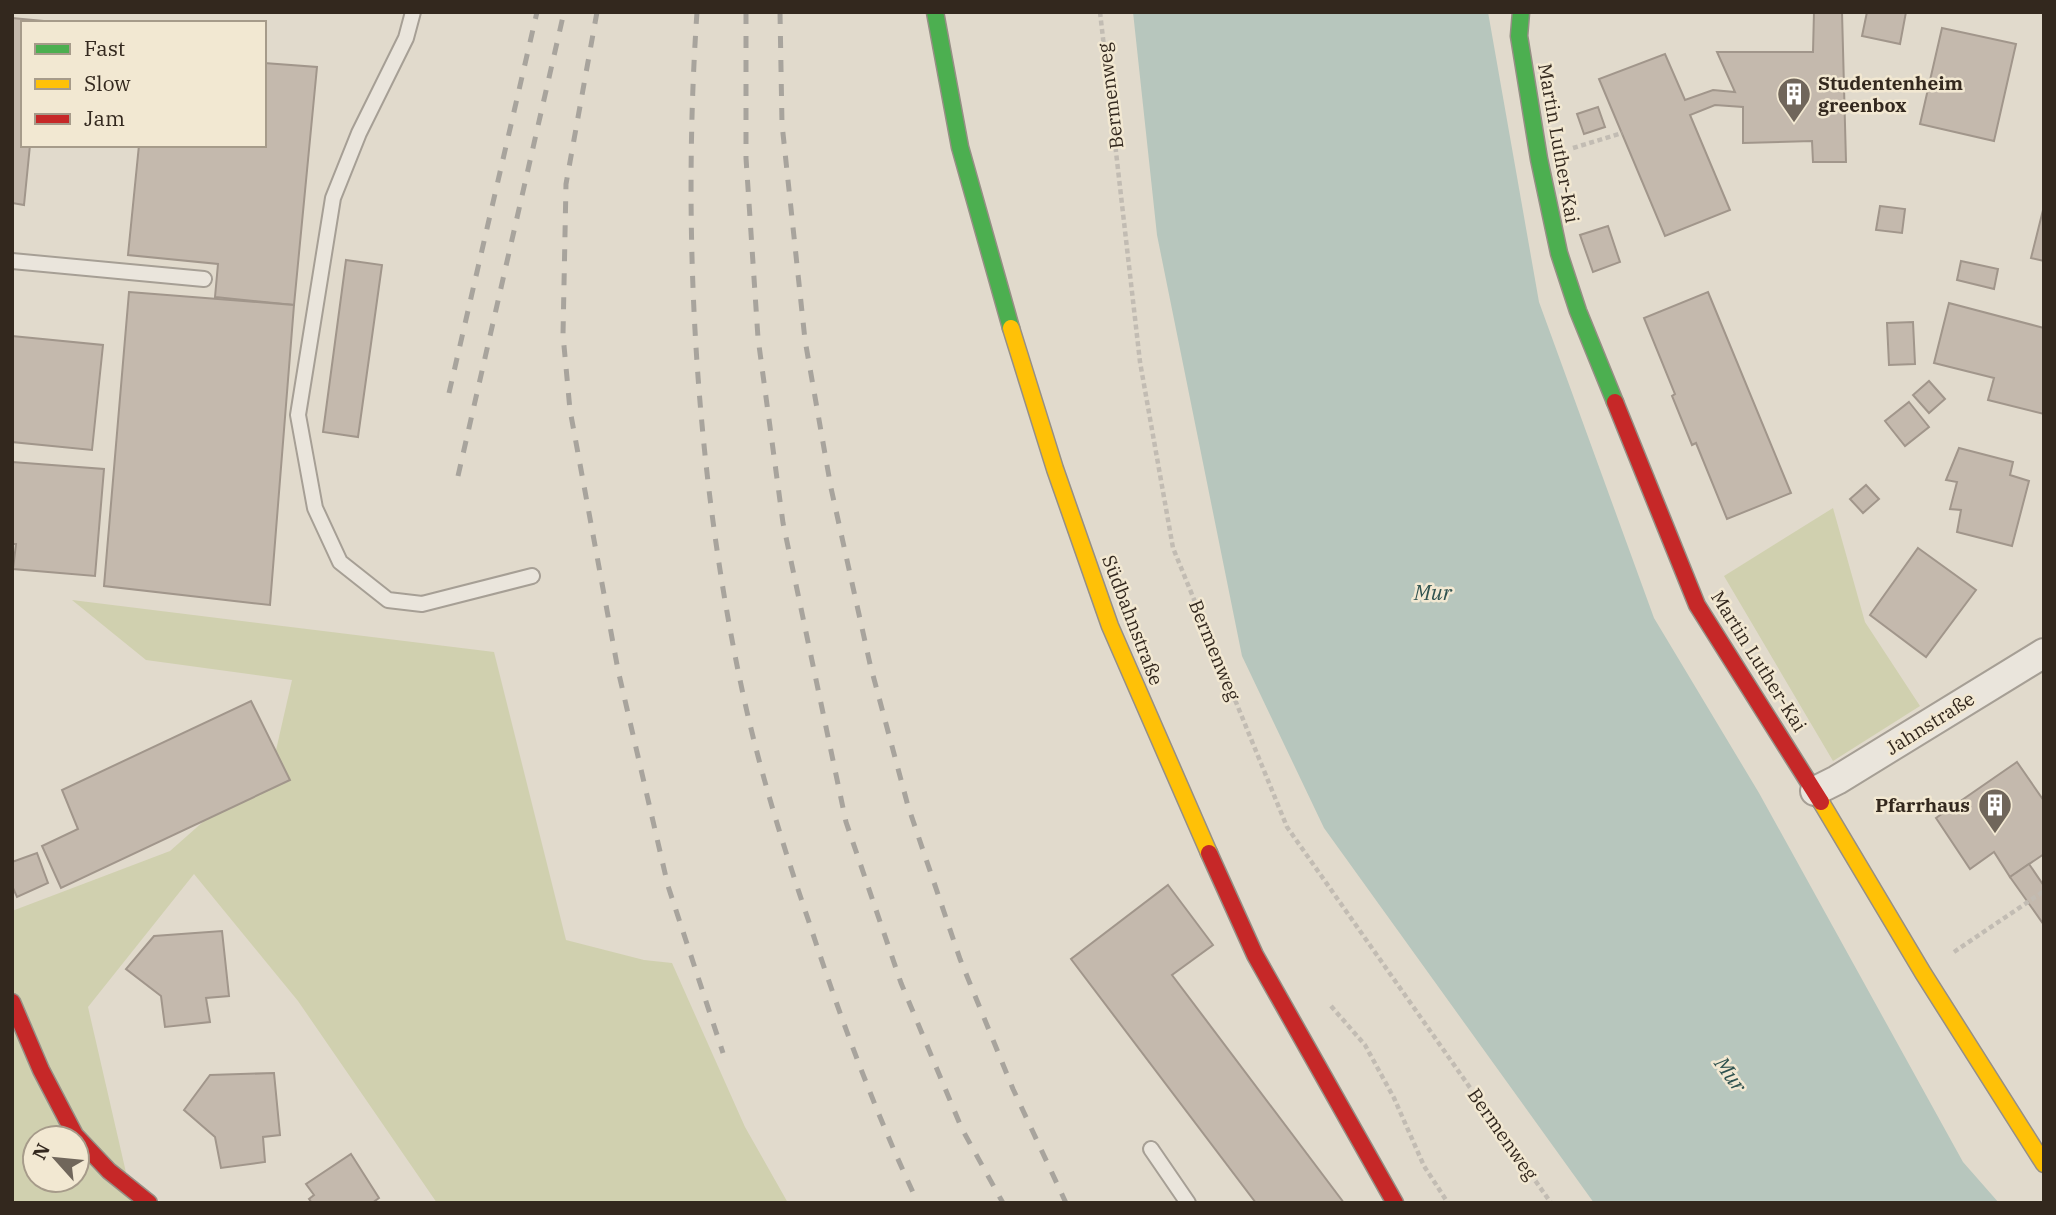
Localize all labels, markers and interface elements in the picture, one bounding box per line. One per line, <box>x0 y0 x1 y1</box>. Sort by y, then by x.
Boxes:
legend <box>21 21 266 147</box>
text: Fast <box>84 34 125 62</box>
street label: Bermenweg <box>1092 41 1128 150</box>
street label: Martin Luther-Kai <box>1533 61 1585 225</box>
text: Slow <box>84 69 131 97</box>
place label: Studentenheim greenbox <box>1818 71 1963 117</box>
building icon: Studentenheim greenbox <box>1775 75 1813 124</box>
text: Jam <box>84 104 125 132</box>
street label: Südbahnstraße <box>1097 552 1169 688</box>
water label: Mur <box>1413 578 1453 606</box>
street label: Martin Luther-Kai <box>1706 586 1812 736</box>
street label: Bermenweg <box>1184 596 1246 705</box>
street label: Jahnstraße <box>1881 686 1979 760</box>
building icon: Pfarrhaus <box>1976 786 2014 835</box>
place label: Pfarrhaus <box>1875 793 1970 817</box>
water label: Mur <box>1708 1050 1754 1098</box>
street label: Bermenweg <box>1463 1083 1544 1185</box>
north arrow <box>21 1124 91 1194</box>
text: N <box>27 1139 55 1163</box>

